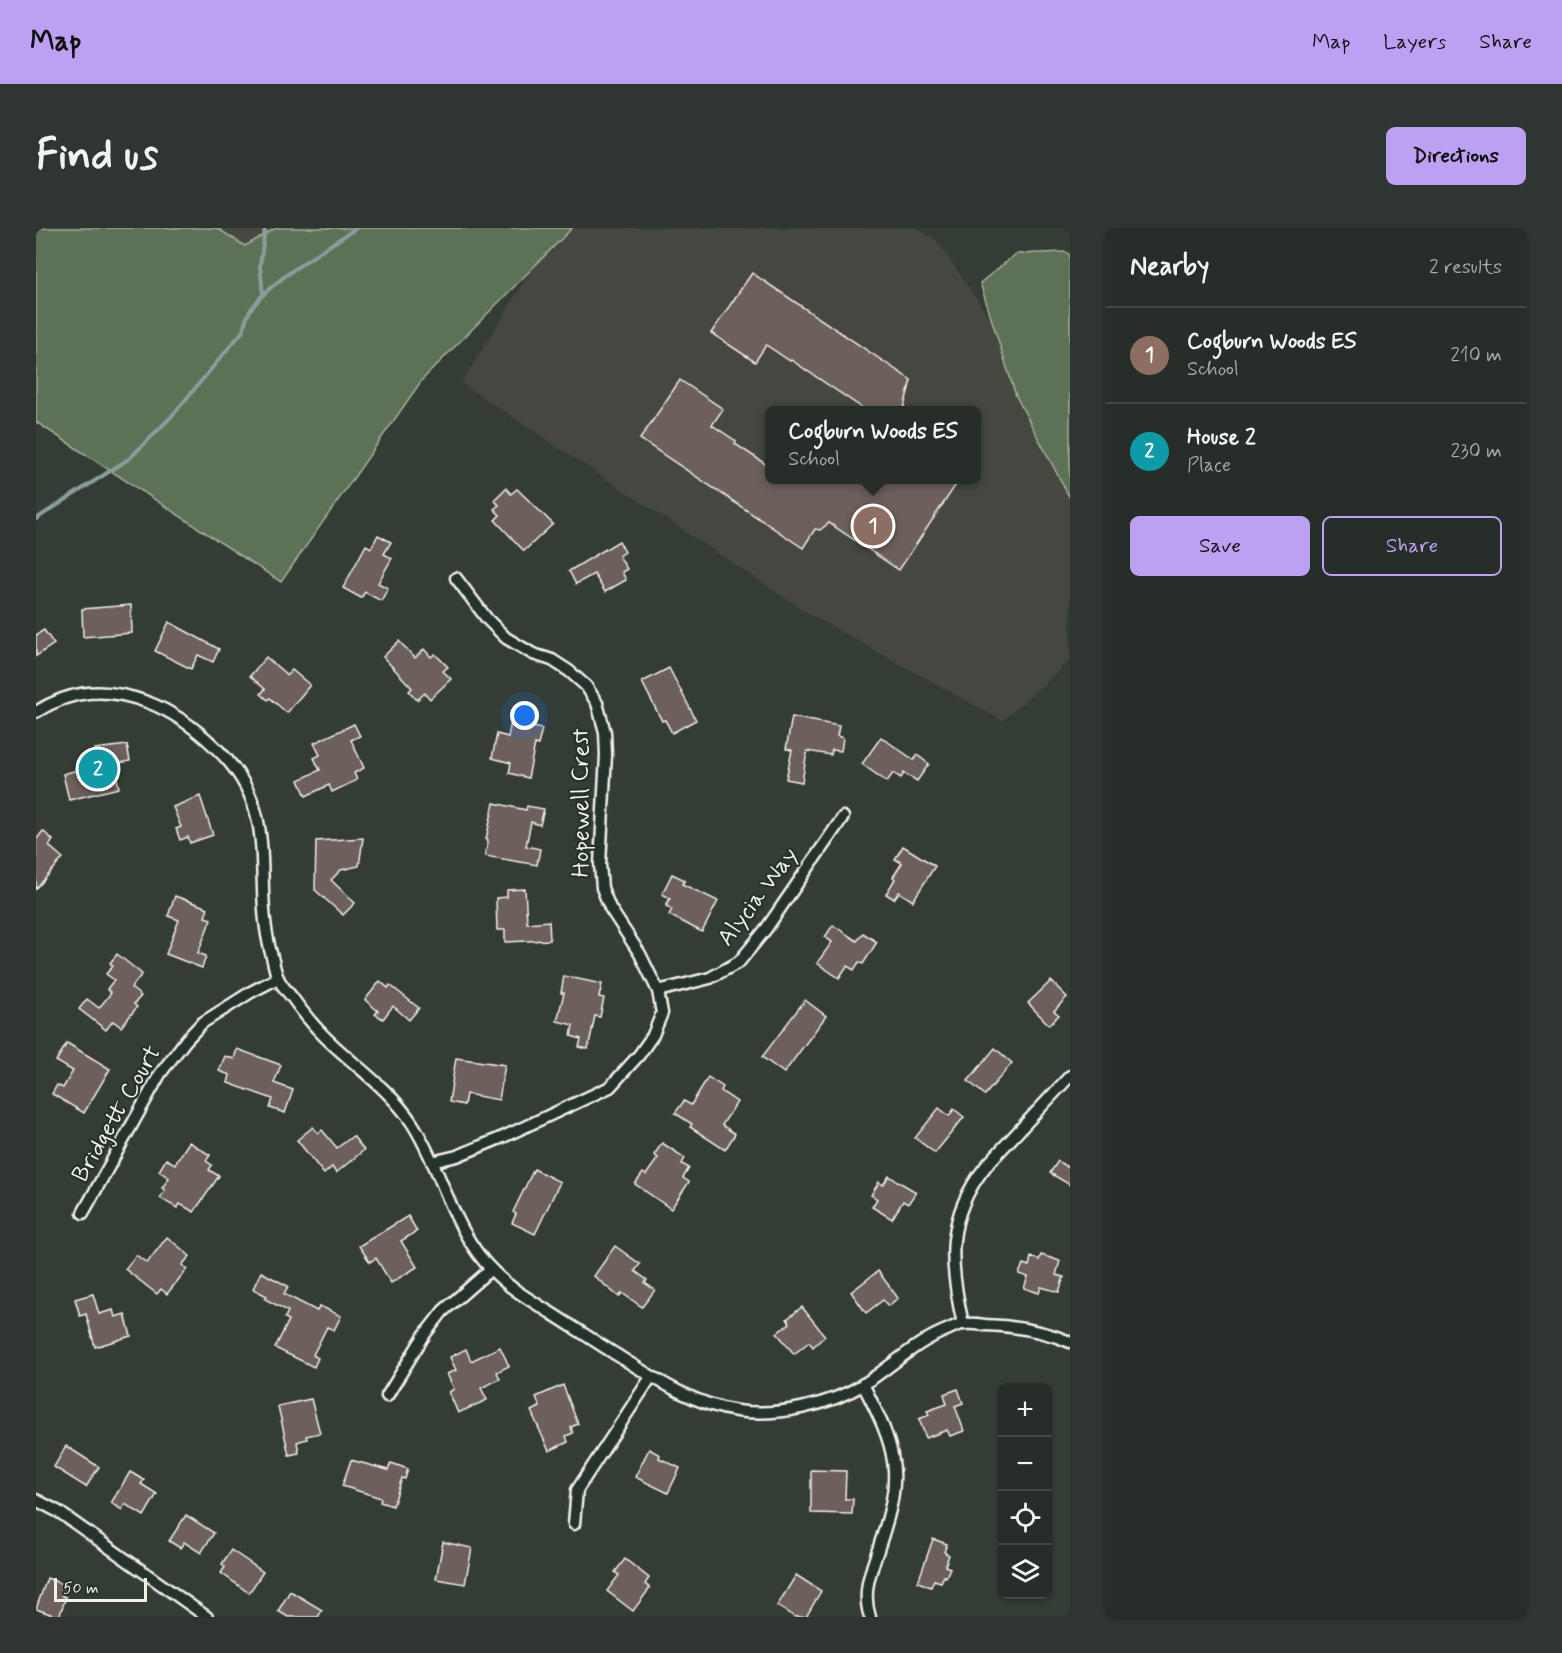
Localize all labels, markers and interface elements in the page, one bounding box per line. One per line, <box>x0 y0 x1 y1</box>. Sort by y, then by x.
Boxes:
text: Map <box>30 24 81 61</box>
text: Map <box>1312 28 1350 56</box>
text: Layers <box>1383 28 1446 56</box>
text: Share <box>1479 28 1532 56</box>
button: Directions <box>1386 127 1526 185</box>
text: Find us <box>36 129 158 184</box>
text: Nearby <box>1130 250 1209 284</box>
text: 2 results <box>1429 254 1502 281</box>
text: Cogburn Woods ES <box>1187 328 1357 356</box>
text: 1 <box>1145 342 1154 369</box>
text: 210 m <box>1450 342 1502 369</box>
text: School <box>1187 356 1239 383</box>
popup <box>765 406 981 484</box>
text: Cogburn Woods ES <box>788 418 958 446</box>
text: House 2 <box>1187 424 1256 452</box>
text: 2 <box>1145 438 1154 465</box>
text: 230 m <box>1450 438 1502 465</box>
text: School <box>788 446 840 473</box>
text: Place <box>1187 452 1231 479</box>
pin: 1 <box>854 504 892 548</box>
button: Save <box>1130 516 1310 576</box>
button: Share <box>1322 516 1502 576</box>
your location <box>510 701 539 730</box>
street label: Hopewell Crest <box>566 728 597 878</box>
pin: 2 <box>78 746 118 792</box>
street label: Alycia Way <box>711 841 805 953</box>
street label: Bridgett Court <box>65 1040 169 1188</box>
map controls <box>998 1383 1052 1599</box>
button: + <box>998 1383 1052 1437</box>
button: − <box>998 1437 1052 1491</box>
button: locate <box>998 1491 1052 1545</box>
button: layers <box>998 1545 1052 1599</box>
scale bar <box>54 1575 147 1602</box>
text: 50 m <box>63 1578 99 1599</box>

